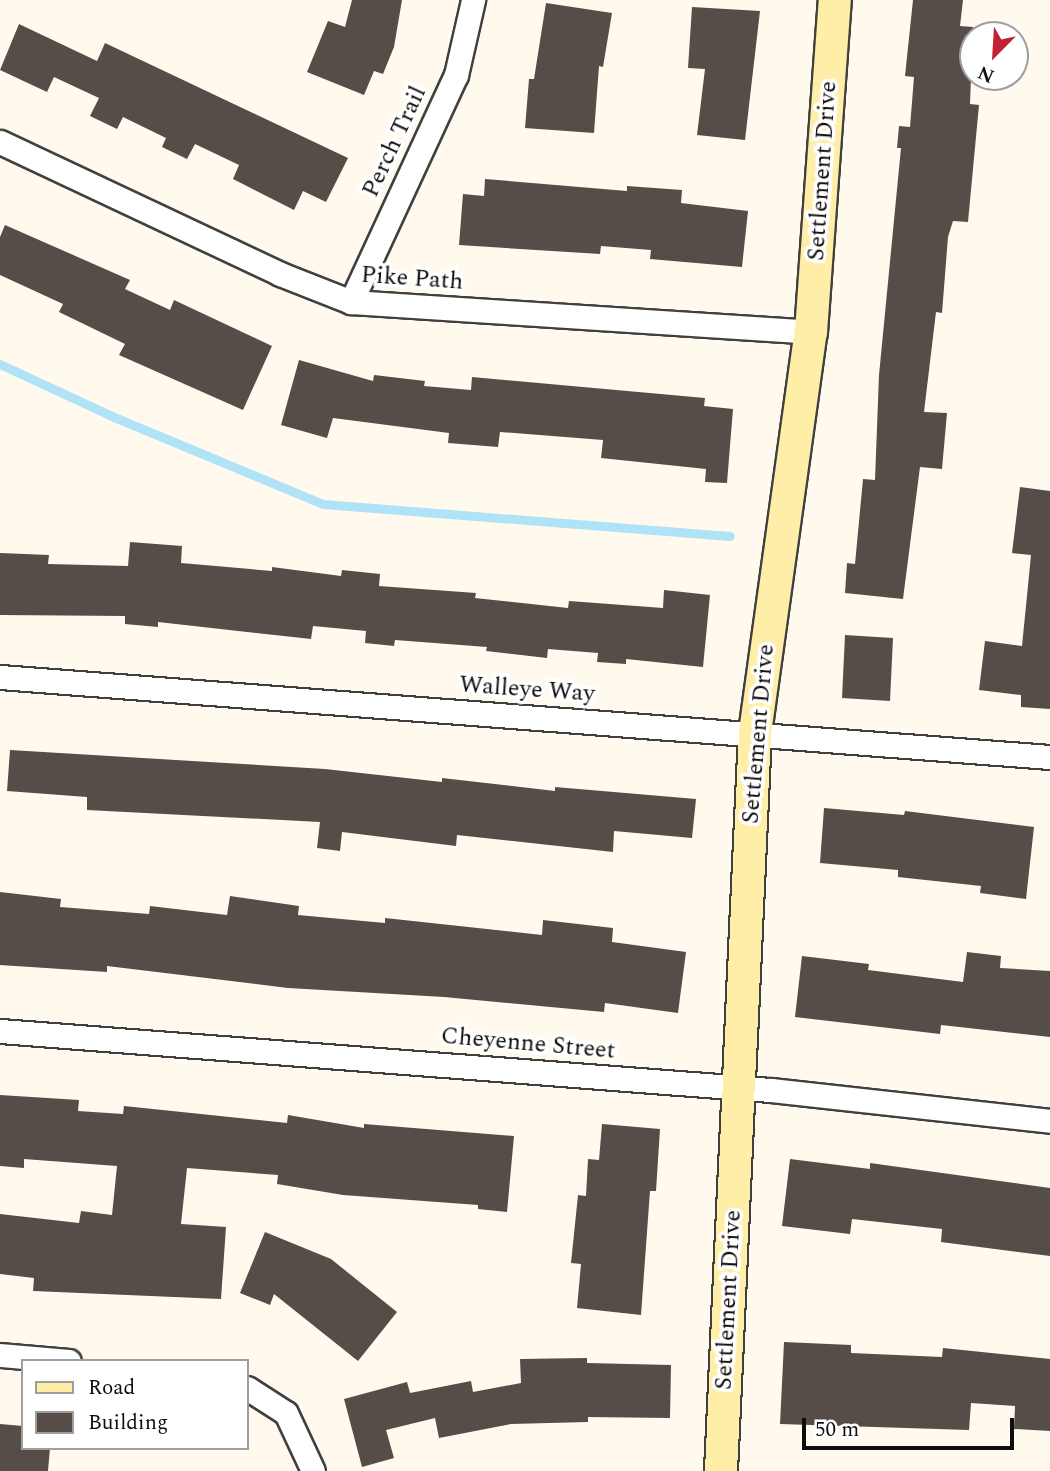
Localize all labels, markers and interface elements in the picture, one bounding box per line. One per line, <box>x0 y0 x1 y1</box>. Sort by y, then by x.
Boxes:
north arrow <box>959 21 1029 91</box>
text: N <box>973 57 999 90</box>
street label: Settlement Drive <box>802 80 844 262</box>
street label: Perch Trail <box>357 82 433 202</box>
street label: Pike Path <box>360 261 464 297</box>
street label: Settlement Drive <box>737 643 781 825</box>
street label: Walleye Way <box>458 671 596 709</box>
street label: Cheyenne Street <box>440 1022 616 1066</box>
street label: Settlement Drive <box>710 1209 748 1391</box>
legend <box>21 1359 248 1450</box>
text: Road <box>88 1372 135 1404</box>
scale bar <box>805 1404 1017 1448</box>
text: Building <box>88 1407 168 1439</box>
text: 50 m <box>815 1414 859 1446</box>

